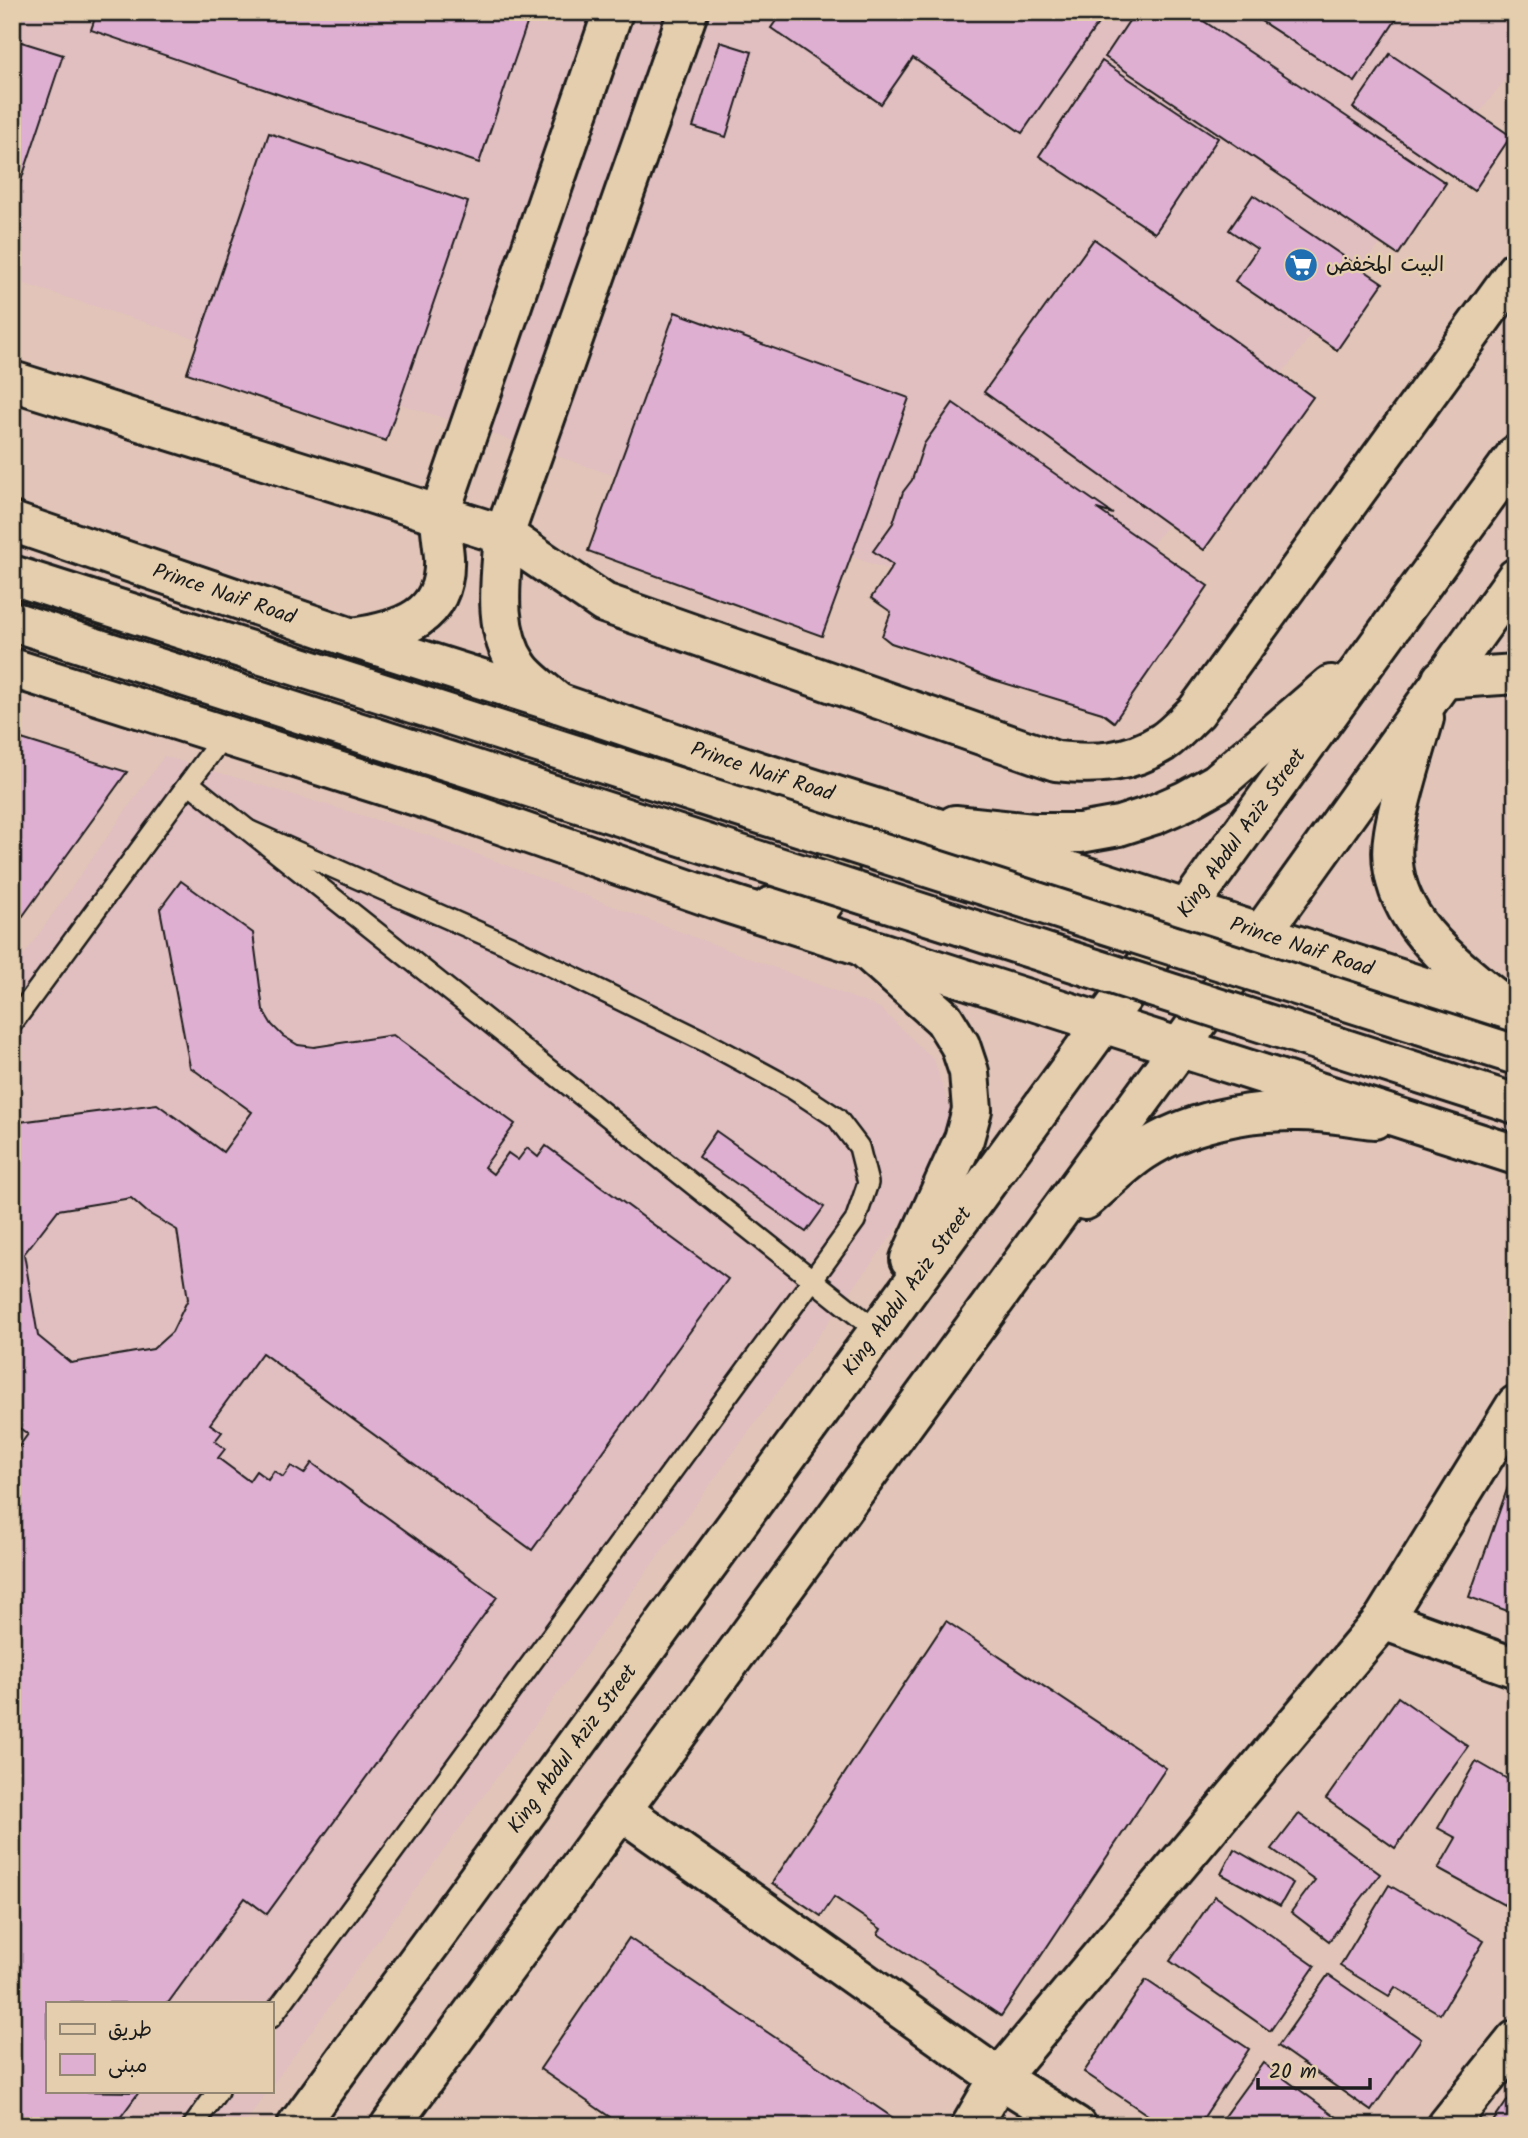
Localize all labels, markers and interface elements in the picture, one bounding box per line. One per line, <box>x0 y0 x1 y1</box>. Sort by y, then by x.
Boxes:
supermarket icon: البيت المخفض <box>1282 246 1320 284</box>
place label: البيت المخفض <box>1326 249 1444 282</box>
street label: Prince Naif Road <box>148 555 300 634</box>
street label: Prince Naif Road <box>686 733 839 811</box>
street label: King Abdul Aziz Street <box>1169 741 1315 925</box>
street label: Prince Naif Road <box>1226 908 1378 986</box>
street label: King Abdul Aziz Street <box>834 1199 981 1383</box>
street label: King Abdul Aziz Street <box>499 1657 646 1841</box>
legend <box>46 2002 273 2092</box>
text: طريق <box>108 2014 152 2047</box>
scale bar <box>1258 2047 1370 2091</box>
text: مبنى <box>108 2050 147 2083</box>
text: 20 m <box>1269 2056 1317 2089</box>

